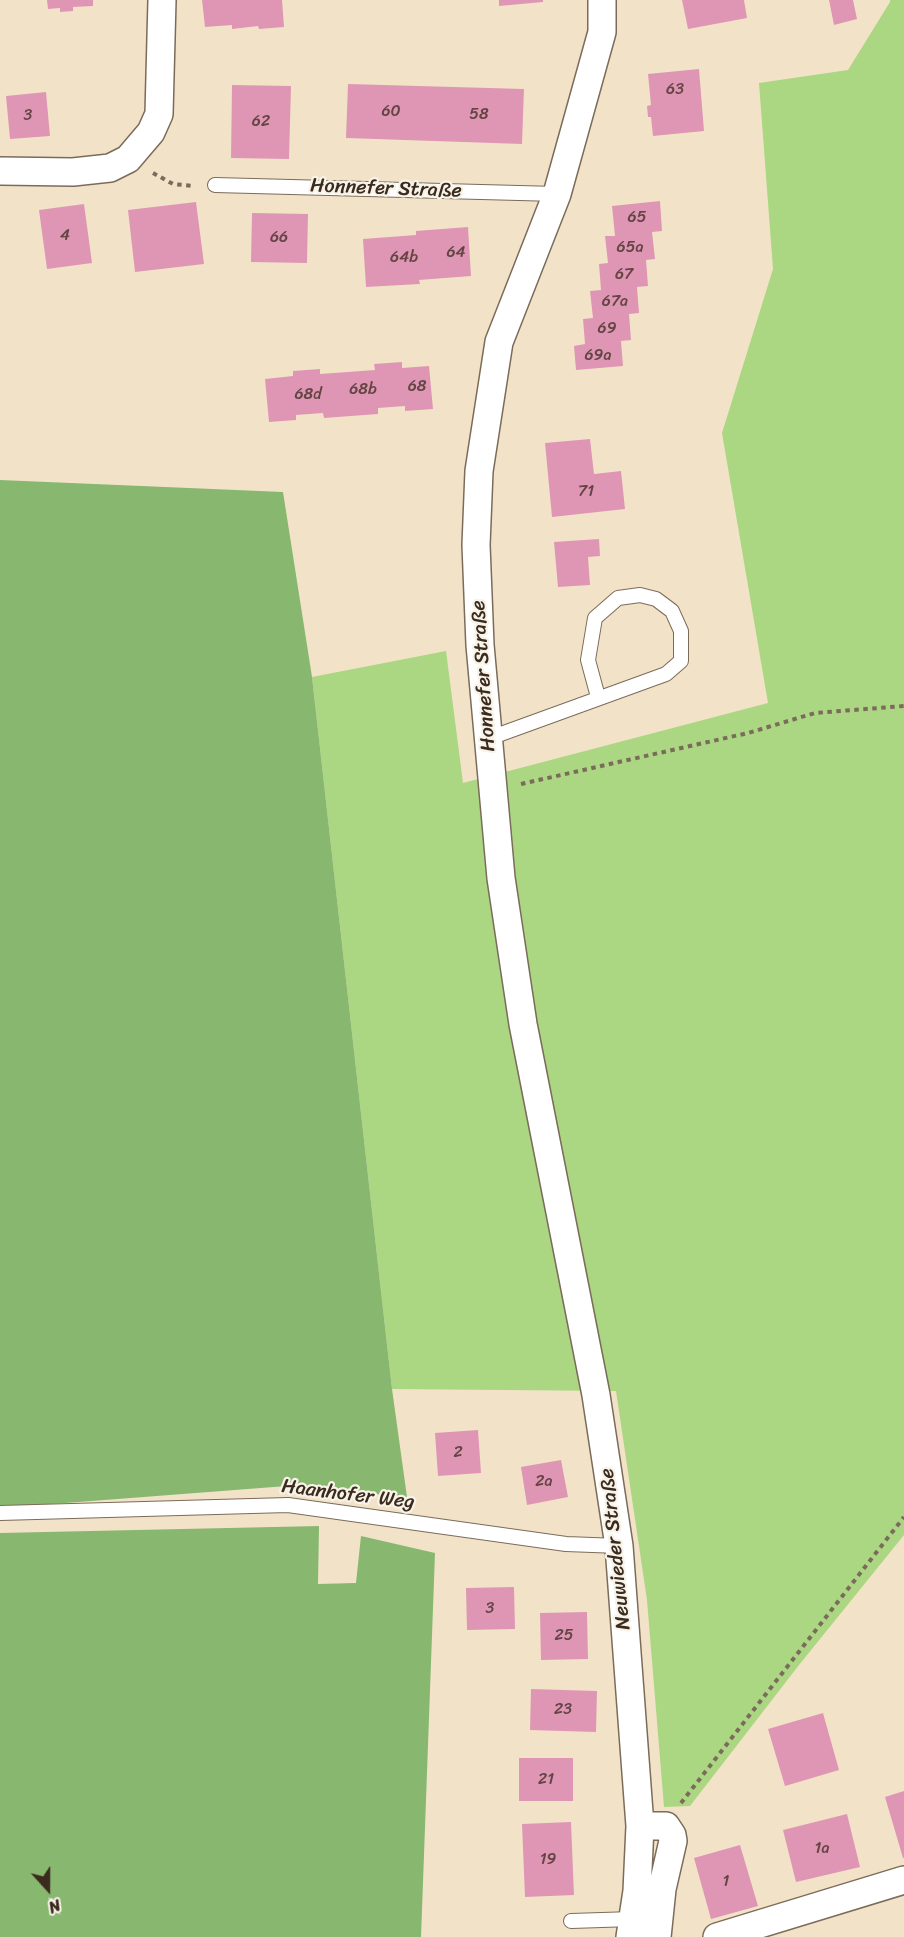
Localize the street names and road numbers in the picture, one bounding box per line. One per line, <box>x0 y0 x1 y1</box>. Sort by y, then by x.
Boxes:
street label: Honnefer Straße <box>310 174 462 204</box>
street label: Honnefer Straße <box>467 600 501 752</box>
street label: Neuwieder Straße <box>596 1467 636 1631</box>
street label: Haanhofer Weg <box>280 1475 416 1515</box>

